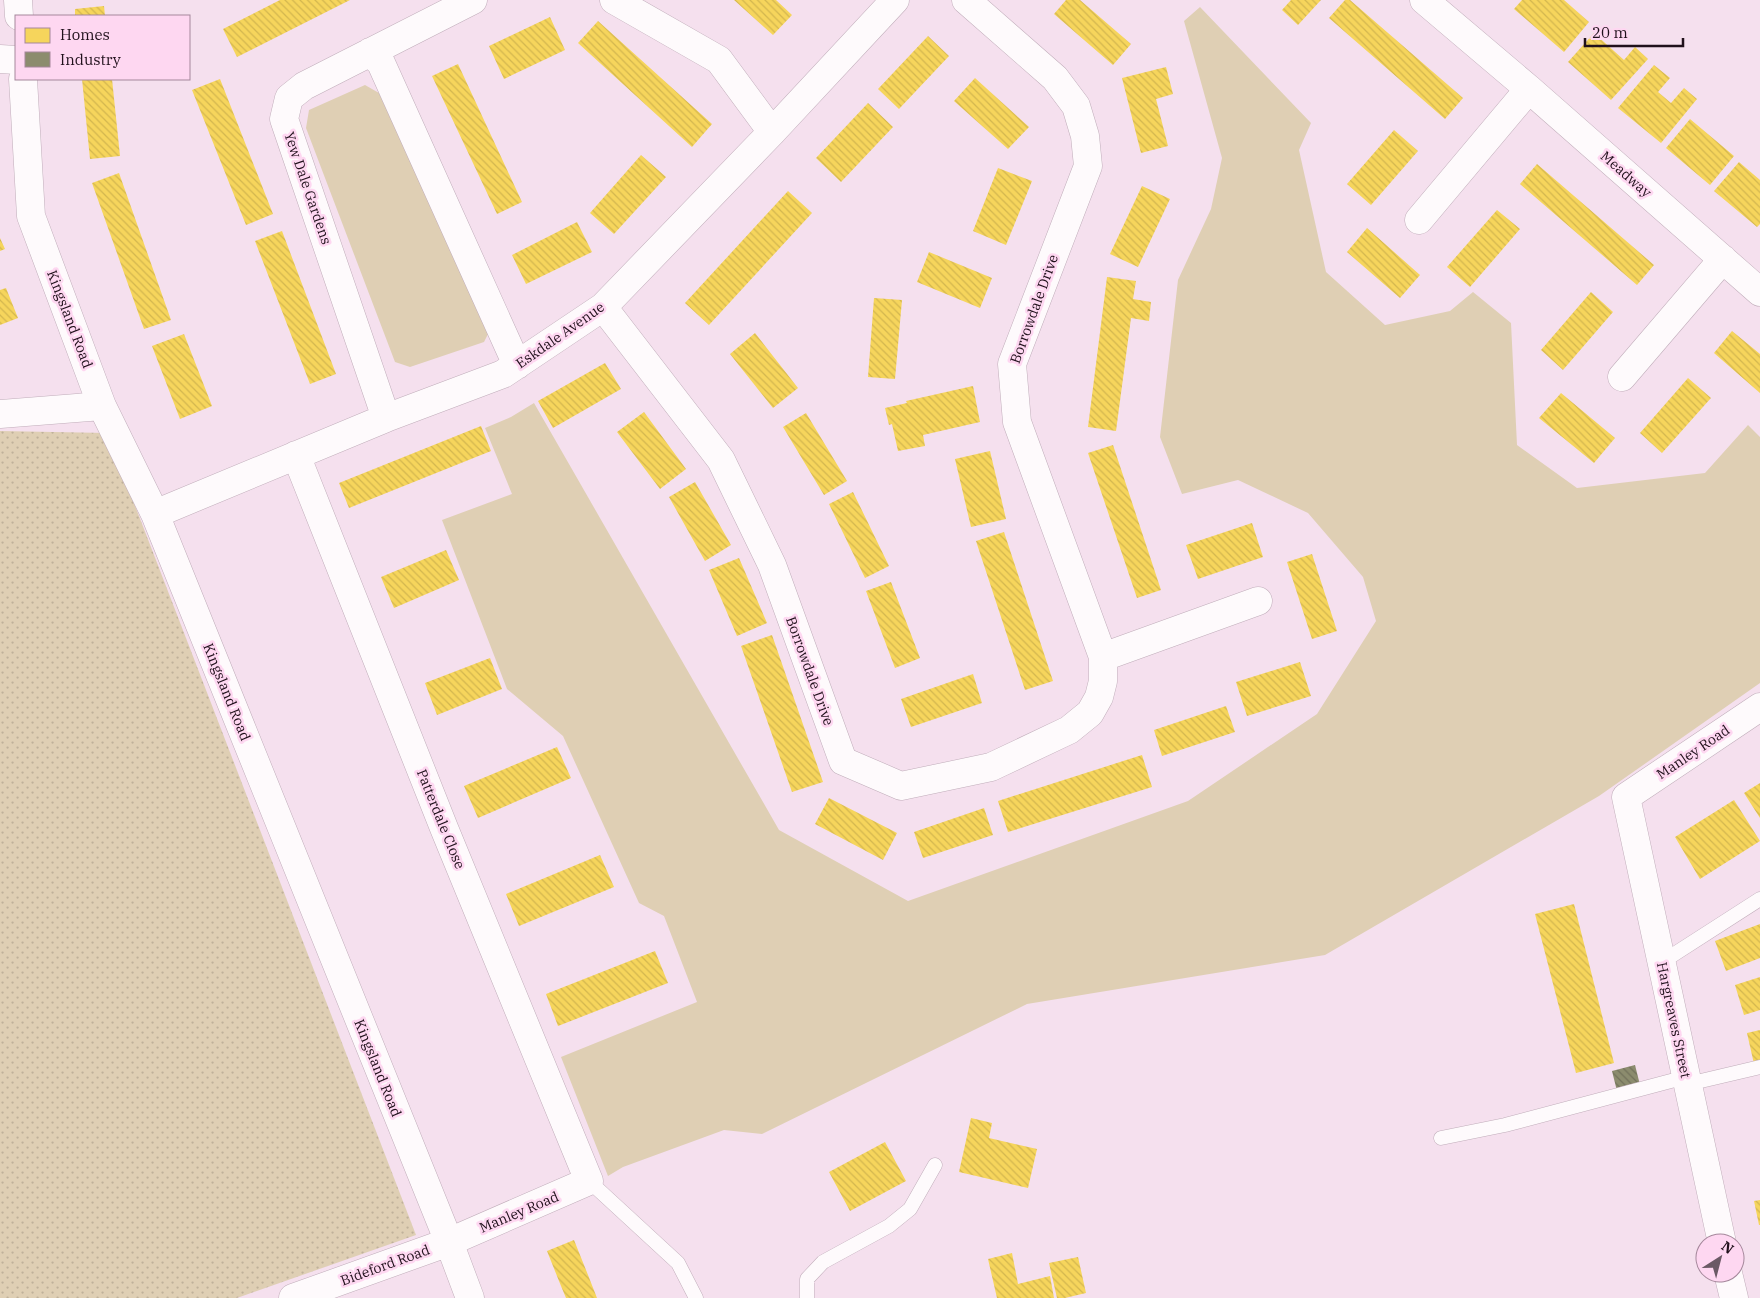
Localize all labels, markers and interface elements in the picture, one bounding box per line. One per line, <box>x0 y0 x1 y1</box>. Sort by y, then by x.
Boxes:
legend <box>15 15 190 80</box>
scale bar <box>1585 15 1682 47</box>
text: 20 m <box>1592 23 1628 42</box>
text: Homes <box>60 25 110 44</box>
text: Industry <box>60 50 121 69</box>
street label: Yew Dale Gardens <box>280 129 336 247</box>
street label: Meadway <box>1597 147 1656 201</box>
street label: Borrowdale Drive <box>1006 252 1062 366</box>
street label: Kingsland Road <box>43 267 97 371</box>
street label: Eskdale Avenue <box>512 298 608 372</box>
street label: Borrowdale Drive <box>782 614 838 728</box>
street label: Kingsland Road <box>199 641 255 744</box>
street label: Manley Road <box>1653 721 1733 783</box>
street label: Patterdale Close <box>413 766 469 872</box>
street label: Hargreaves Street <box>1653 960 1695 1080</box>
street label: Kingsland Road <box>350 1017 406 1120</box>
street label: Manley Road <box>477 1187 562 1237</box>
north arrow <box>1695 1233 1745 1283</box>
text: N <box>1718 1237 1737 1258</box>
street label: Bideford Road <box>338 1240 433 1289</box>

